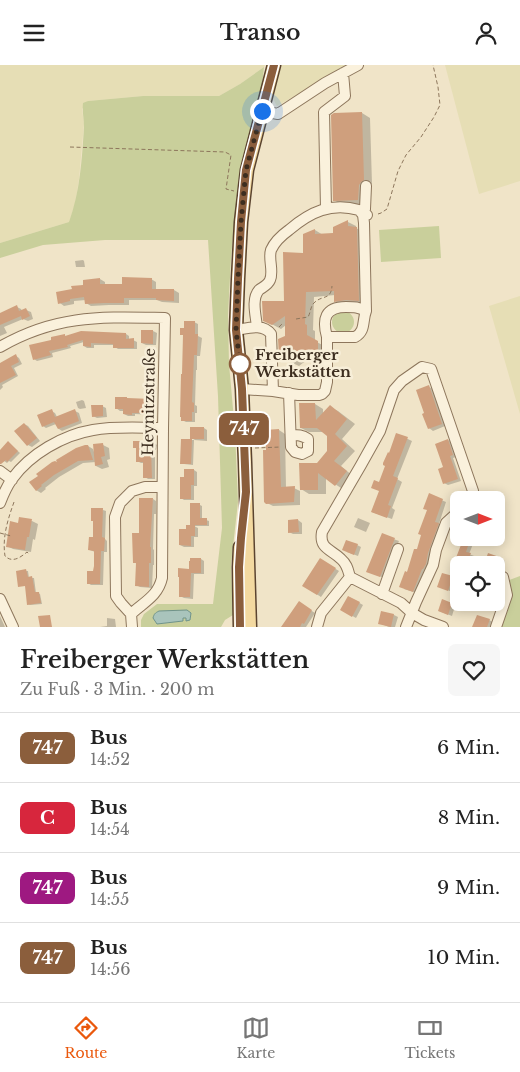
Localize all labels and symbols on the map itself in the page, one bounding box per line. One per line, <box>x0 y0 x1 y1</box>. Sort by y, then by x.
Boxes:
your location <box>250 99 275 124</box>
place label: Freiberger Werkstätten <box>254 345 351 381</box>
street label: Heynitzstraße <box>138 348 159 456</box>
marker: Freiberger Werkstätten <box>229 353 251 375</box>
line badge: 747 <box>215 413 273 445</box>
north arrow <box>450 491 505 546</box>

